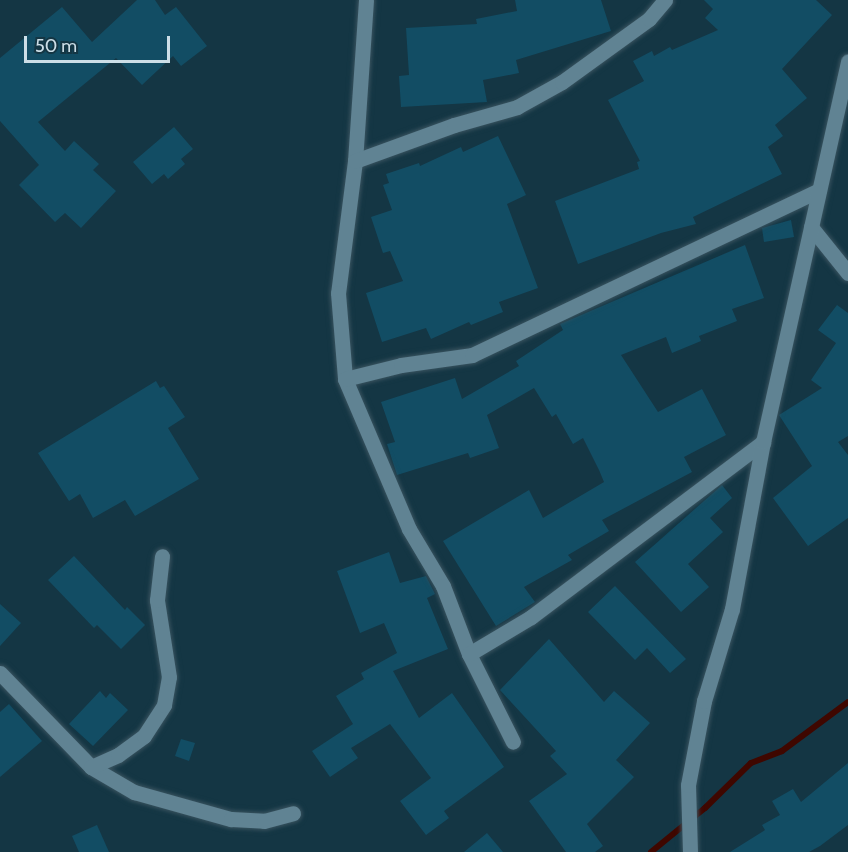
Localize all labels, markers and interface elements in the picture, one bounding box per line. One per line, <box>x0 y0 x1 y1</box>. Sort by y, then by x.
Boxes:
scale bar <box>27 24 172 62</box>
text: 50 m <box>35 35 77 57</box>

